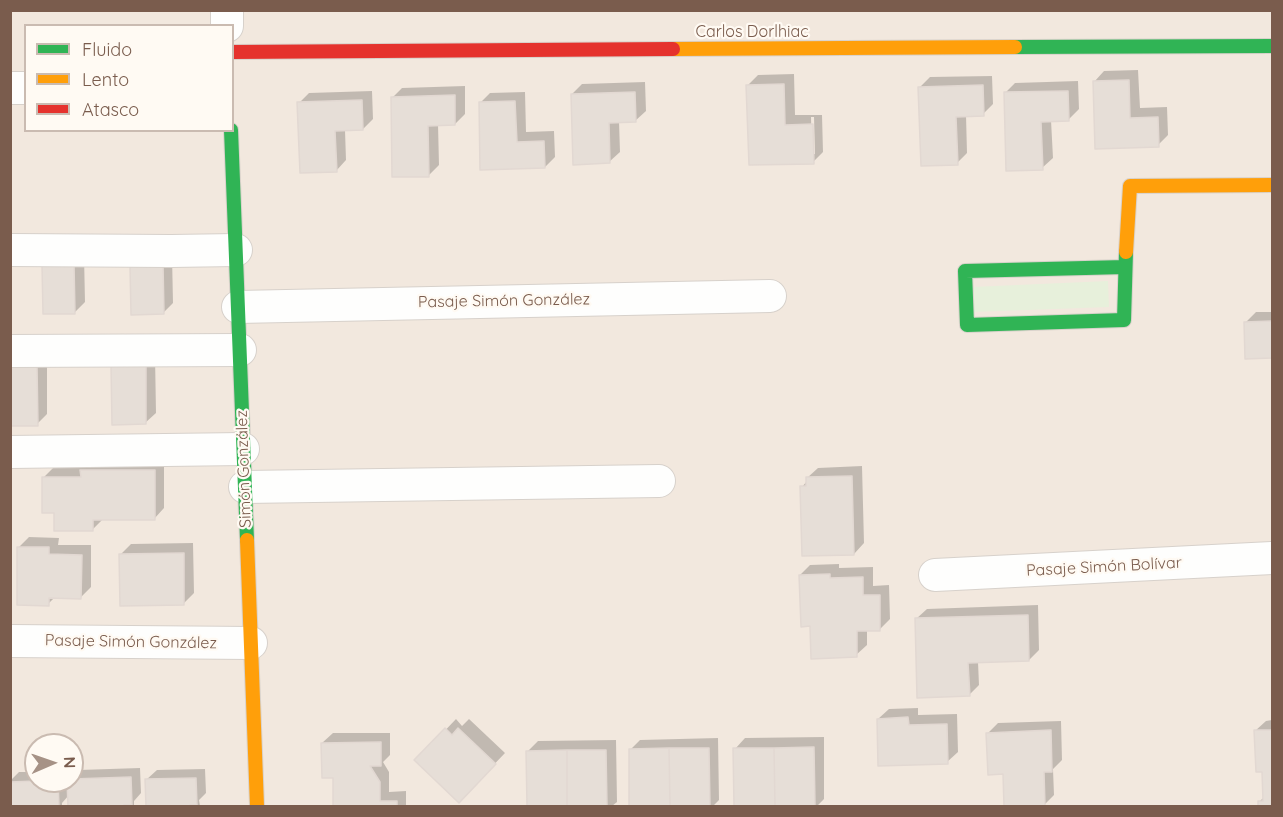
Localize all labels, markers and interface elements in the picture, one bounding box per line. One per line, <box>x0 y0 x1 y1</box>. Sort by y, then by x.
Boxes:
street label: Carlos Dorlhiac <box>696 22 808 42</box>
legend <box>24 24 234 132</box>
text: Fluido <box>82 38 132 61</box>
text: Lento <box>82 68 129 91</box>
text: Atasco <box>82 98 139 121</box>
street label: Pasaje Simón González <box>418 290 590 312</box>
street label: Simón González <box>232 410 256 528</box>
street label: Pasaje Simón Bolívar <box>1026 553 1182 581</box>
street label: Pasaje Simón González <box>45 631 217 653</box>
north arrow <box>24 733 84 793</box>
text: N <box>60 756 80 769</box>

